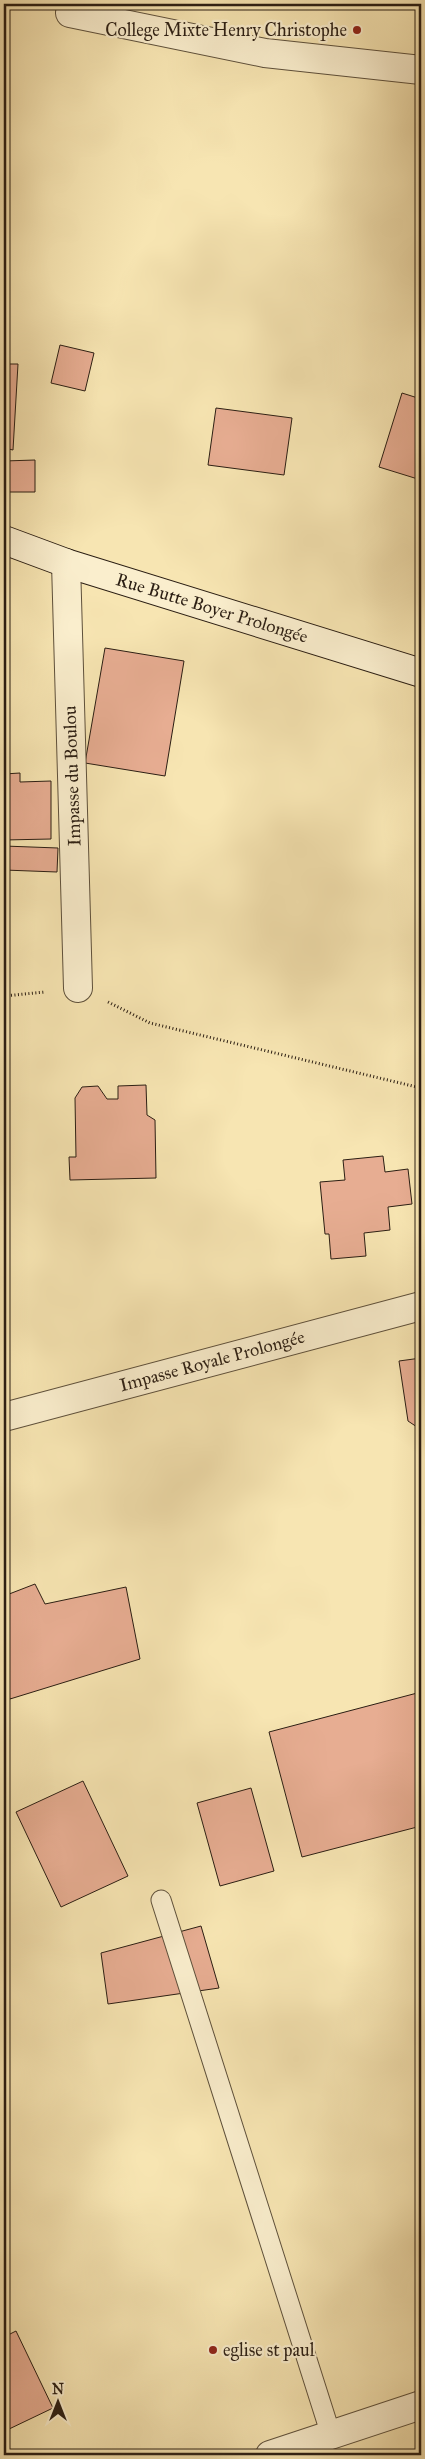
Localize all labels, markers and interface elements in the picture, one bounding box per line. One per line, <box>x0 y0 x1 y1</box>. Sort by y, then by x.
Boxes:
place label: College Mixte Henry Christophe <box>105 19 347 42</box>
marker: College Mixte Henry Christophe <box>351 24 363 36</box>
street label: Rue Butte Boyer Prolongée <box>113 568 311 649</box>
street label: Impasse du Boulou <box>59 705 85 847</box>
street label: Impasse Royale Prolongée <box>117 1326 307 1397</box>
place label: eglise st paul <box>223 2339 315 2362</box>
marker: eglise st paul <box>207 2344 219 2356</box>
north arrow <box>32 2376 82 2426</box>
text: N <box>52 2381 64 2398</box>

